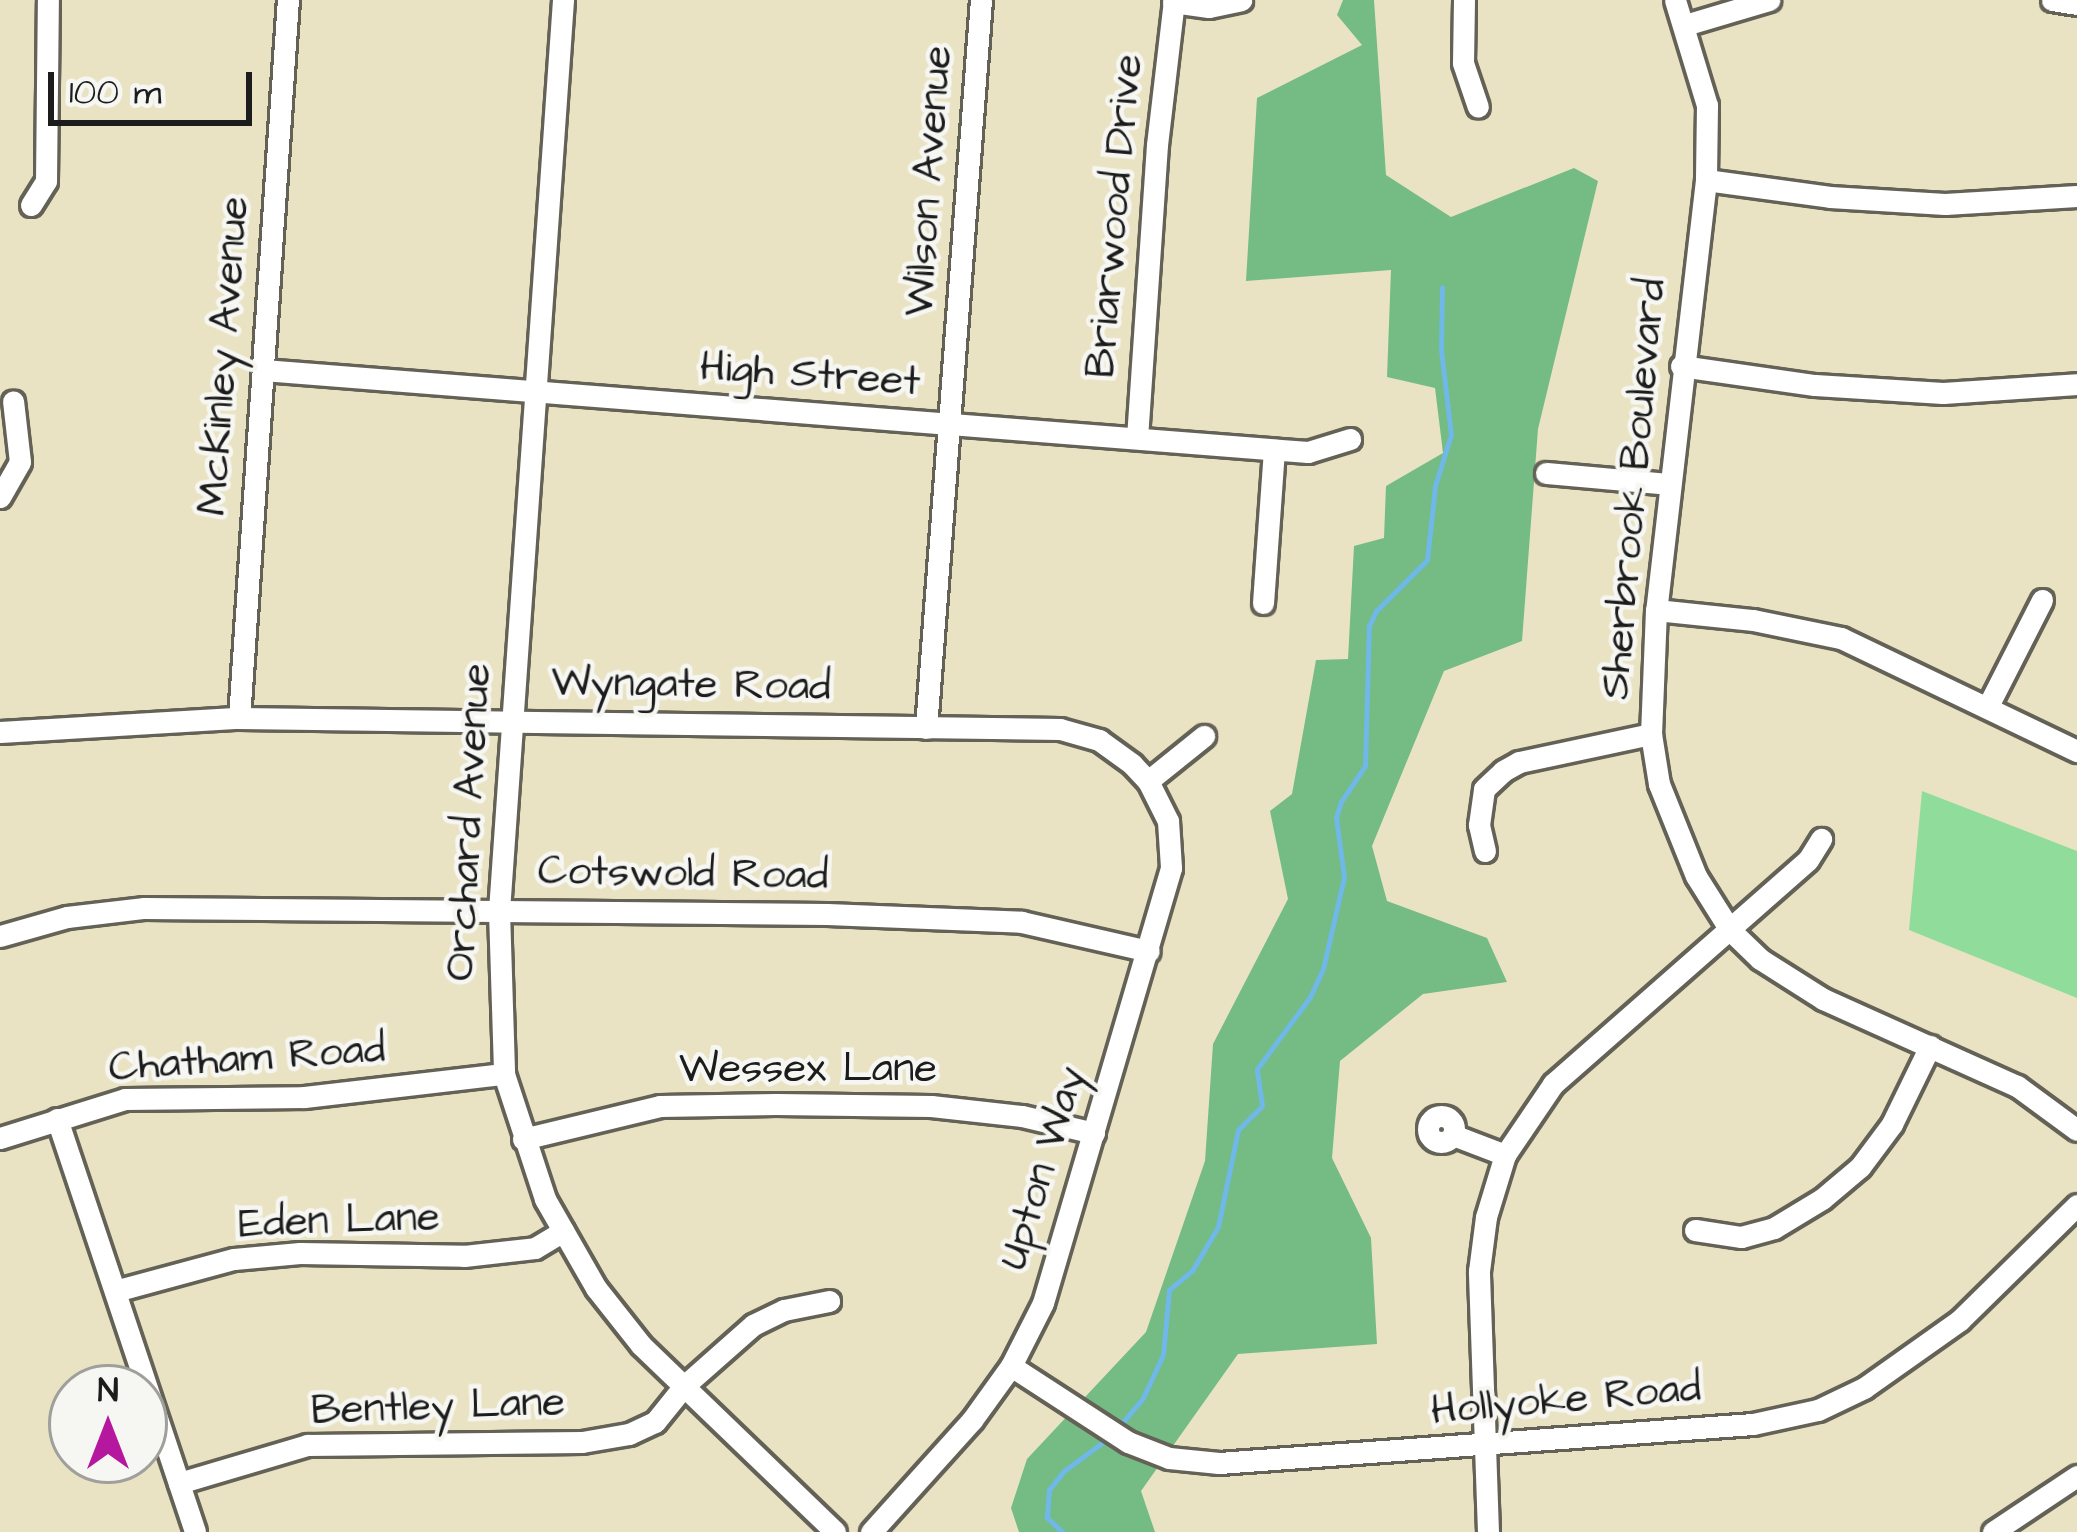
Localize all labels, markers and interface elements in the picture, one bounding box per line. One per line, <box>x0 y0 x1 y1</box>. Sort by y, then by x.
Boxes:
street label: Wilson Avenue <box>894 44 964 318</box>
scale bar <box>54 48 258 122</box>
street label: Briarwood Drive <box>1076 52 1154 380</box>
text: 100 m <box>69 67 161 118</box>
street label: McKinley Avenue <box>188 195 260 517</box>
street label: Sherbrook Boulevard <box>1590 276 1678 702</box>
street label: High Street <box>698 342 922 408</box>
street label: Wyngate Road <box>551 657 831 713</box>
street label: Orchard Avenue <box>436 662 502 982</box>
street label: Cotswold Road <box>537 846 829 902</box>
street label: Chatham Road <box>107 1024 387 1094</box>
street label: Wessex Lane <box>679 1044 937 1094</box>
street label: Upton Way <box>988 1061 1098 1275</box>
street label: Eden Lane <box>238 1192 440 1250</box>
street label: Hollyoke Road <box>1429 1363 1703 1437</box>
north arrow <box>48 1364 168 1484</box>
text: N <box>98 1368 118 1414</box>
street label: Bentley Lane <box>310 1377 566 1437</box>

